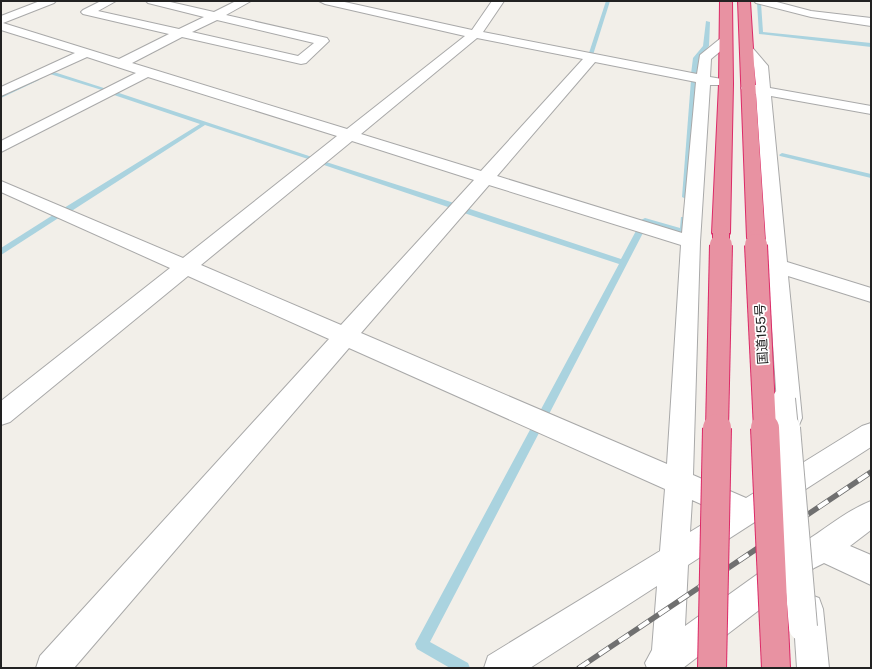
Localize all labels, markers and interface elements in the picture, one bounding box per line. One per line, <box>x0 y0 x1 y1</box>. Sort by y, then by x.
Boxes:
street label: 国道155号 <box>752 303 771 365</box>

